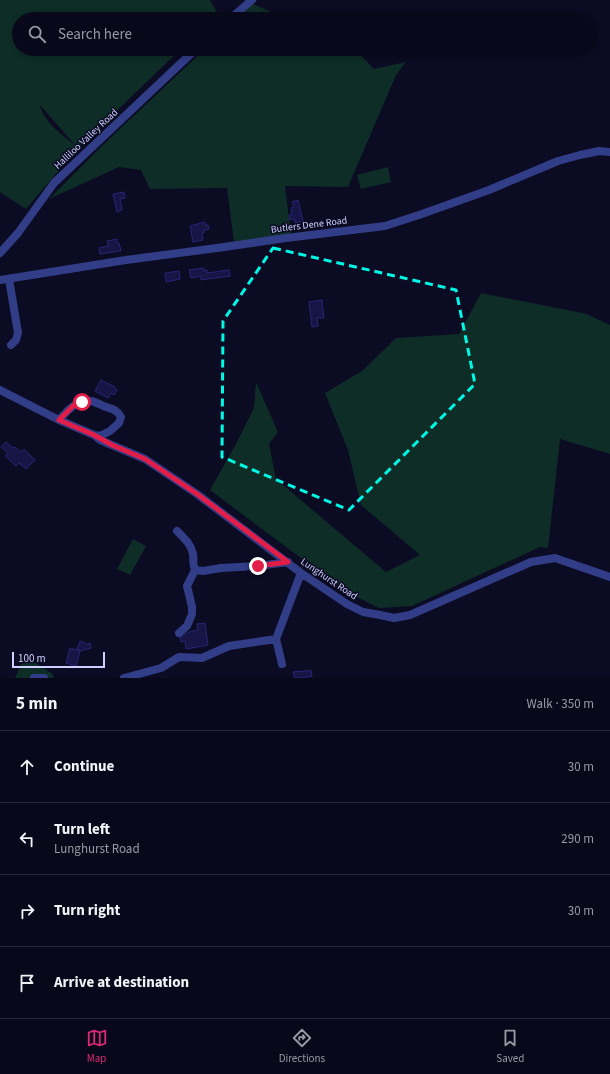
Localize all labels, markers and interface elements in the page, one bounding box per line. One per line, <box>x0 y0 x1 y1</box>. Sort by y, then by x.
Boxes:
search box <box>12 12 598 56</box>
icon: search <box>26 23 48 45</box>
text: Search here <box>58 24 132 45</box>
street label: Halliloo Valley Road <box>51 106 121 172</box>
street label: Butlers Dene Road <box>270 213 348 237</box>
route start <box>73 393 91 411</box>
street label: Lunghurst Road <box>298 555 360 603</box>
route end <box>249 557 267 575</box>
scale bar <box>12 650 105 669</box>
text: 100 m <box>18 651 46 666</box>
text: 5 min <box>16 692 57 716</box>
text: Walk · 350 m <box>526 695 594 713</box>
icon: ahead <box>16 756 38 778</box>
text: Continue <box>54 756 114 777</box>
text: 30 m <box>568 758 594 776</box>
text: Turn left <box>54 819 110 840</box>
icon: left <box>16 828 38 850</box>
text: 290 m <box>561 830 594 848</box>
text: Lunghurst Road <box>54 840 140 858</box>
icon: right <box>16 900 38 922</box>
text: Turn right <box>54 900 120 921</box>
text: 30 m <box>568 902 594 920</box>
icon: arrive <box>16 972 38 994</box>
text: Arrive at destination <box>54 972 189 993</box>
tab: Map <box>86 1027 108 1066</box>
tab: Directions <box>279 1027 325 1066</box>
tab: Saved <box>496 1027 524 1066</box>

